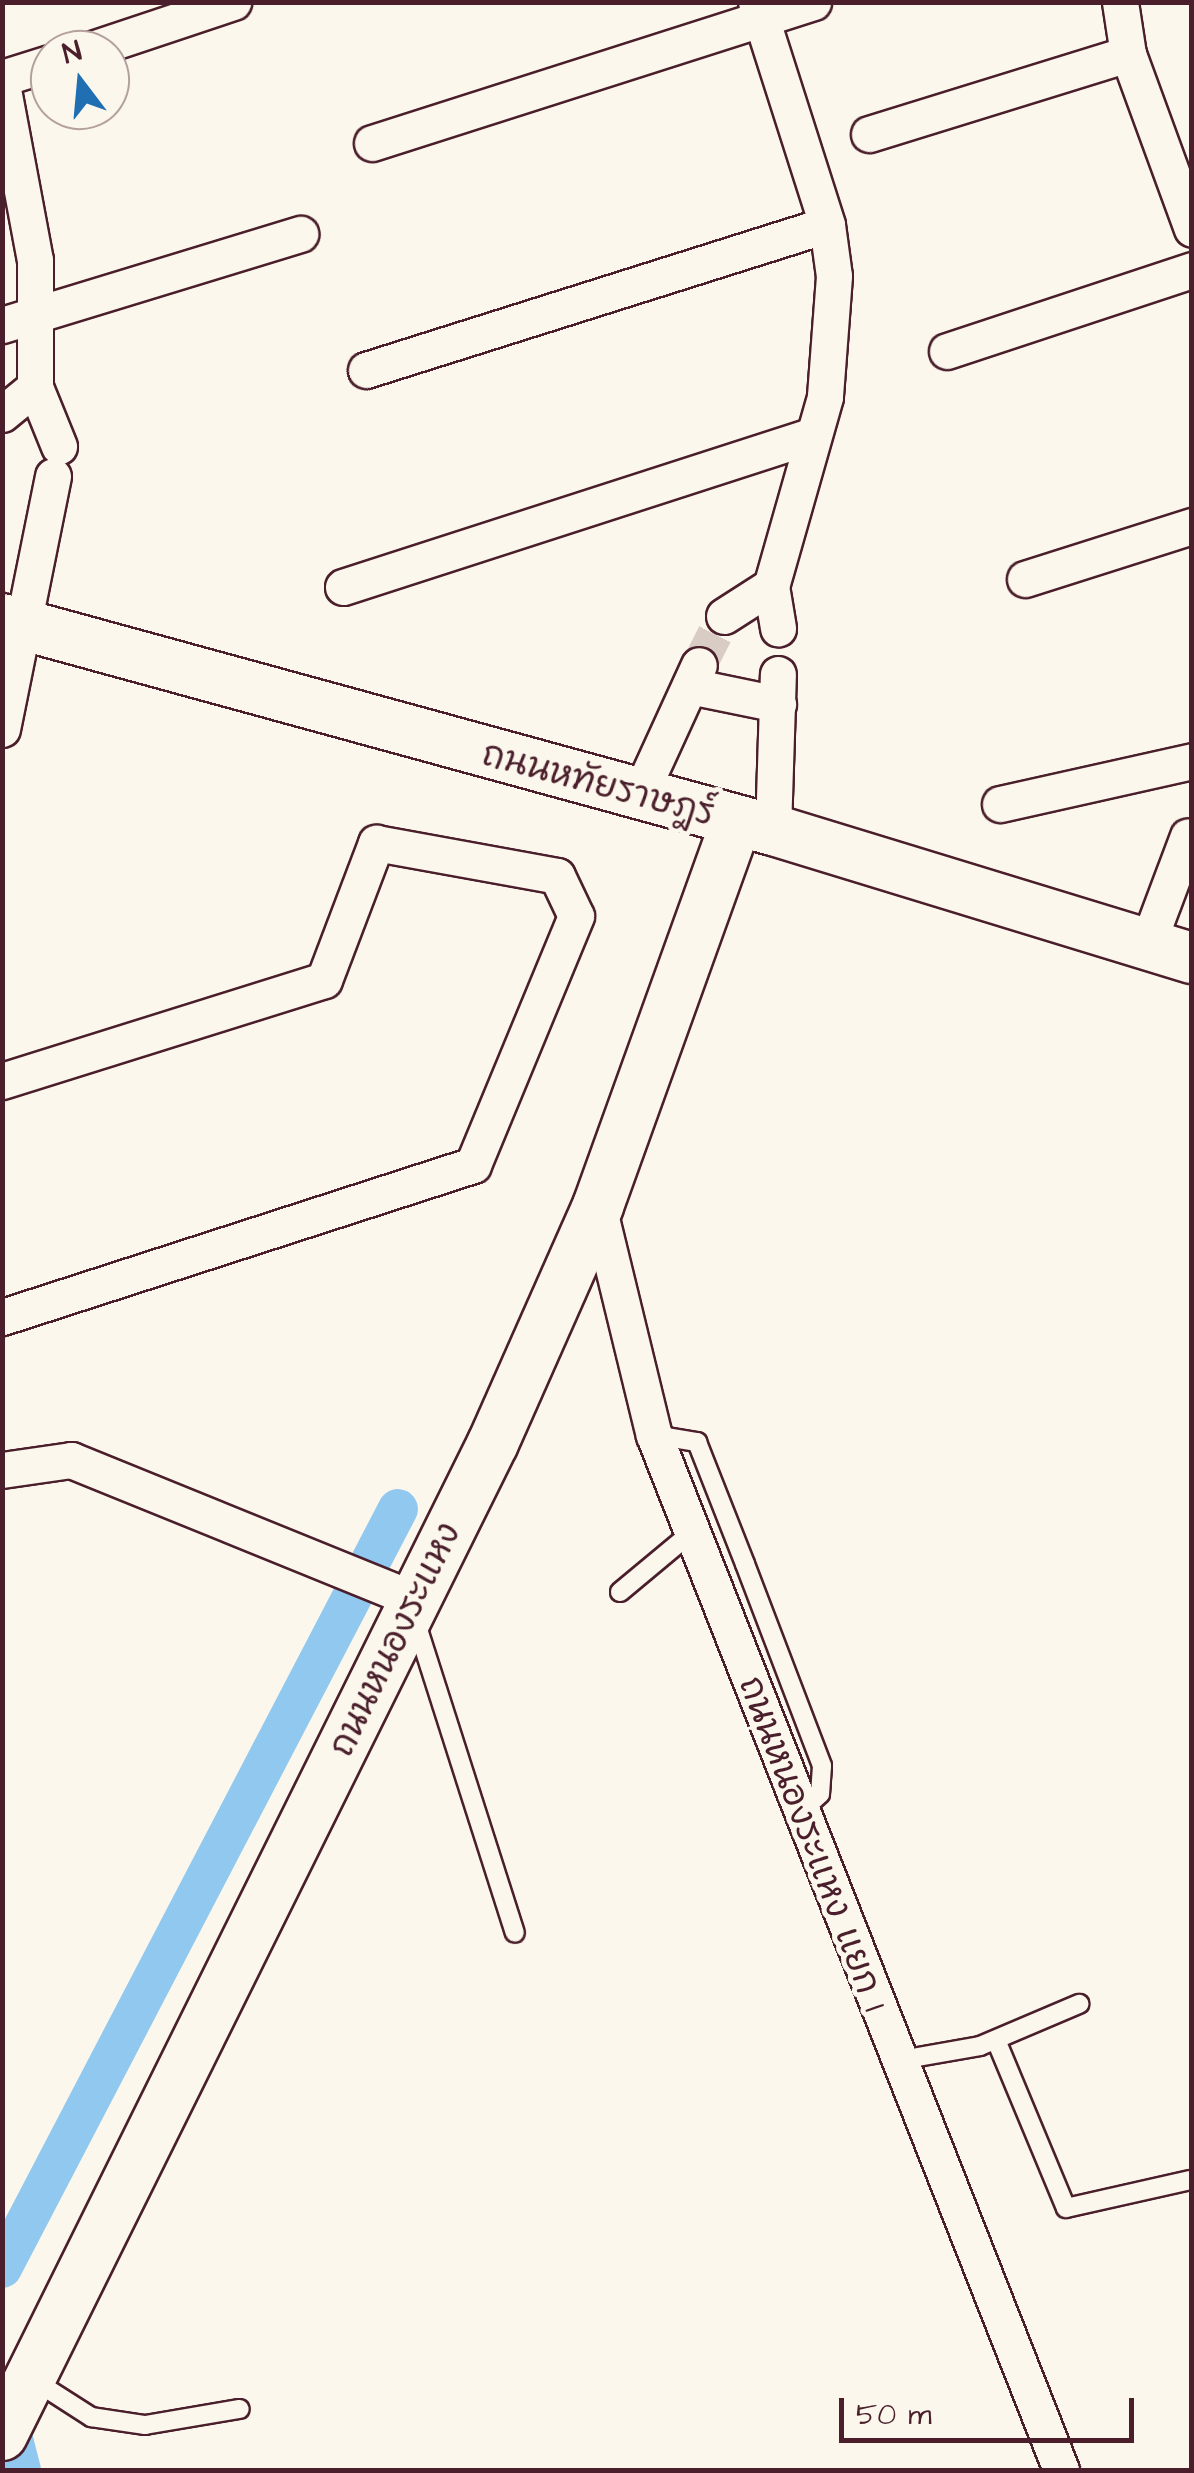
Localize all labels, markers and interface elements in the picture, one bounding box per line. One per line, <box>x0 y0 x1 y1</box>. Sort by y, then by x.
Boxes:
north arrow <box>30 30 130 130</box>
text: N <box>58 31 86 74</box>
street label: ถนนหทัยราษฎร์ <box>477 734 719 836</box>
street label: ถนนหนองระแหง <box>321 1516 471 1764</box>
street label: ถนนหนองระแหง แยก 1 <box>729 1671 895 2017</box>
scale bar <box>844 2378 1139 2440</box>
text: 50 m <box>856 2394 932 2436</box>

